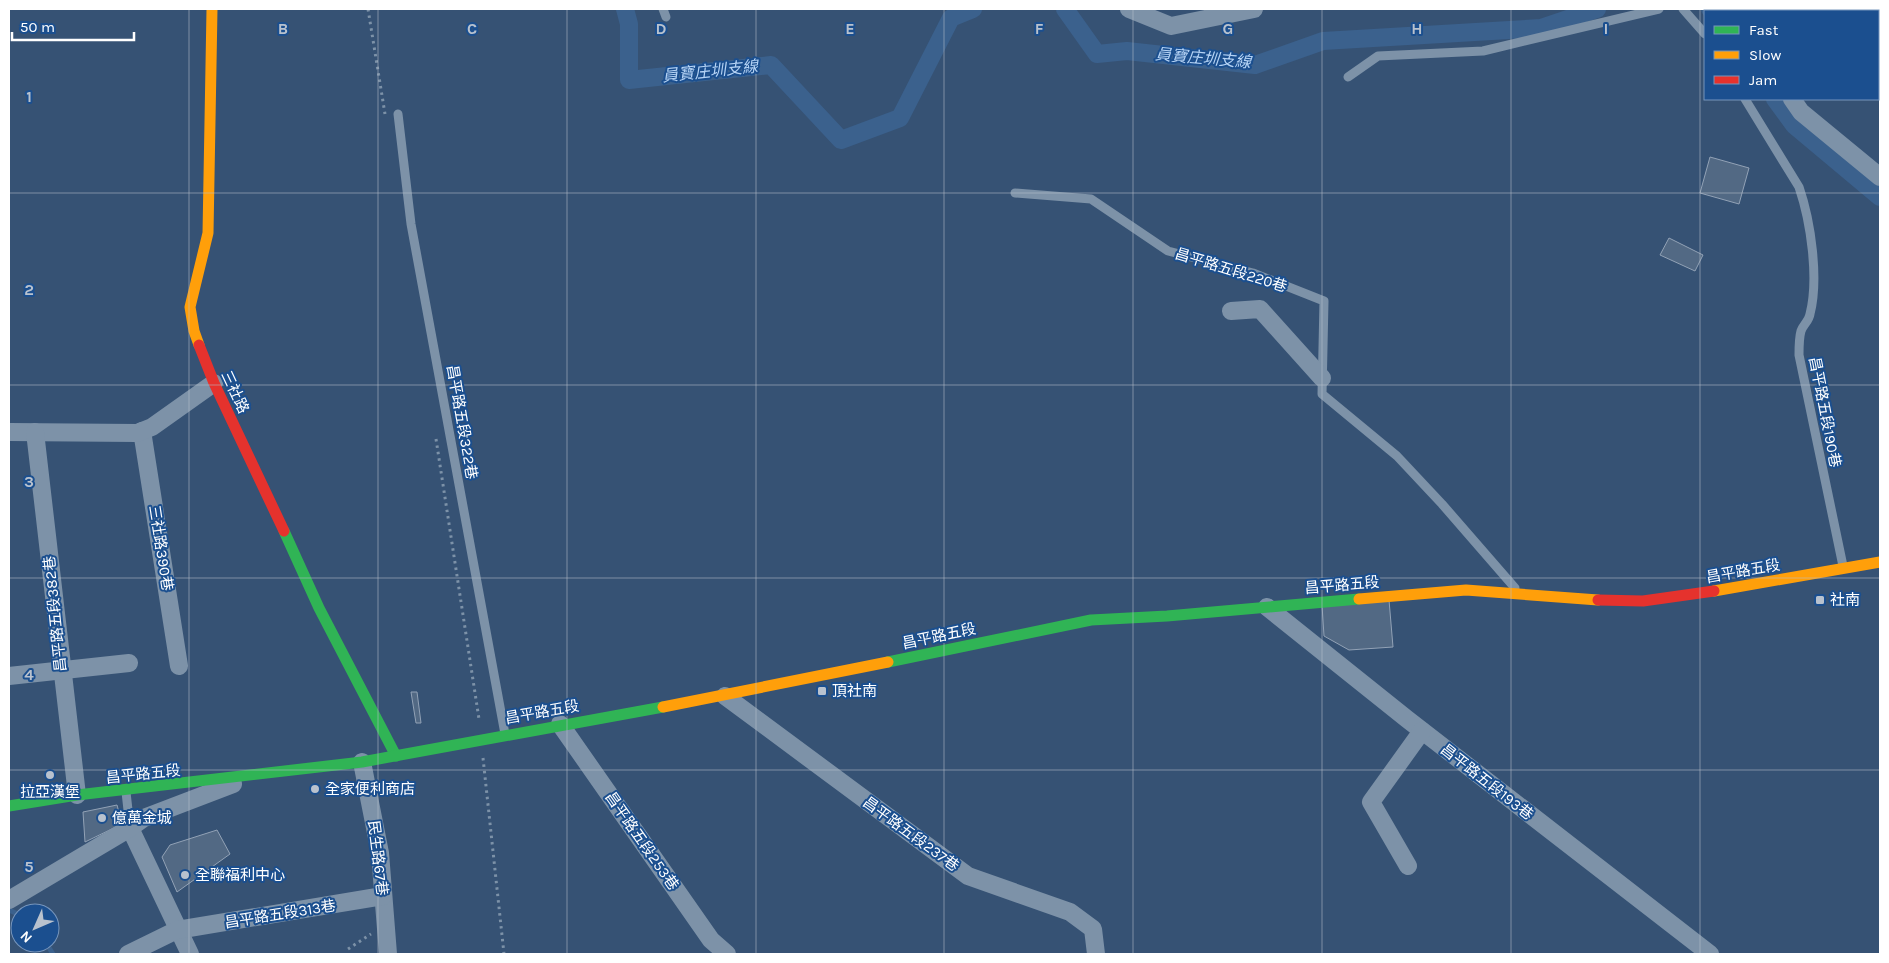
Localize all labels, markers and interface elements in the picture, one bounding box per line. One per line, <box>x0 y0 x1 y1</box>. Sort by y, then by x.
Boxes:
scale bar <box>12 10 135 42</box>
legend <box>1704 10 1879 100</box>
text: 50 m <box>20 18 55 36</box>
text: B <box>278 19 288 38</box>
text: C <box>467 19 477 38</box>
text: D <box>656 19 667 38</box>
text: E <box>845 19 855 38</box>
text: F <box>1035 19 1044 38</box>
text: G <box>1223 19 1233 38</box>
text: H <box>1411 19 1423 38</box>
text: I <box>1604 19 1608 38</box>
text: Fast <box>1749 21 1779 39</box>
water label: 員寶庄圳支線 <box>1154 44 1254 72</box>
text: Slow <box>1749 46 1781 64</box>
water label: 員寶庄圳支線 <box>661 56 761 85</box>
text: Jam <box>1749 71 1777 89</box>
text: 1 <box>26 87 32 106</box>
street label: 昌平路五段220巷 <box>1173 244 1289 296</box>
text: 2 <box>24 280 34 299</box>
street label: 昌平路五段190巷 <box>1805 355 1845 469</box>
street label: 昌平路五段322巷 <box>443 363 481 481</box>
street label: 三社路 <box>217 368 253 416</box>
text: 3 <box>24 472 34 491</box>
street label: 三社路390巷 <box>145 504 177 592</box>
street label: 昌平路五段382巷 <box>40 555 70 673</box>
street label: 昌平路五段 <box>1704 556 1782 586</box>
street label: 昌平路五段 <box>1304 573 1380 597</box>
place label: 社南 <box>1830 591 1860 609</box>
marker: 社南 <box>1814 594 1826 606</box>
street label: 昌平路五段 <box>900 619 978 653</box>
text: 4 <box>24 665 34 684</box>
place label: 頂社南 <box>832 682 877 700</box>
marker: 頂社南 <box>816 685 828 697</box>
street label: 昌平路五段 <box>503 697 581 727</box>
street label: 昌平路五段193巷 <box>1437 740 1537 824</box>
street label: 昌平路五段 <box>105 761 181 787</box>
marker: 拉亞漢堡 <box>44 769 56 781</box>
place label: 全家便利商店 <box>325 780 415 798</box>
place label: 拉亞漢堡 <box>20 783 80 801</box>
marker: 全家便利商店 <box>309 783 321 795</box>
street label: 昌平路五段253巷 <box>601 788 683 894</box>
street label: 昌平路五段237巷 <box>859 793 963 875</box>
place label: 億萬金城 <box>112 809 172 827</box>
marker: 億萬金城 <box>96 812 108 824</box>
street label: 民生路67巷 <box>364 819 392 897</box>
text: 5 <box>24 857 34 876</box>
place label: 全聯福利中心 <box>195 866 285 884</box>
marker: 全聯福利中心 <box>179 869 191 881</box>
street label: 昌平路五段313巷 <box>223 896 337 932</box>
north arrow <box>10 903 60 953</box>
text: N <box>17 927 36 946</box>

